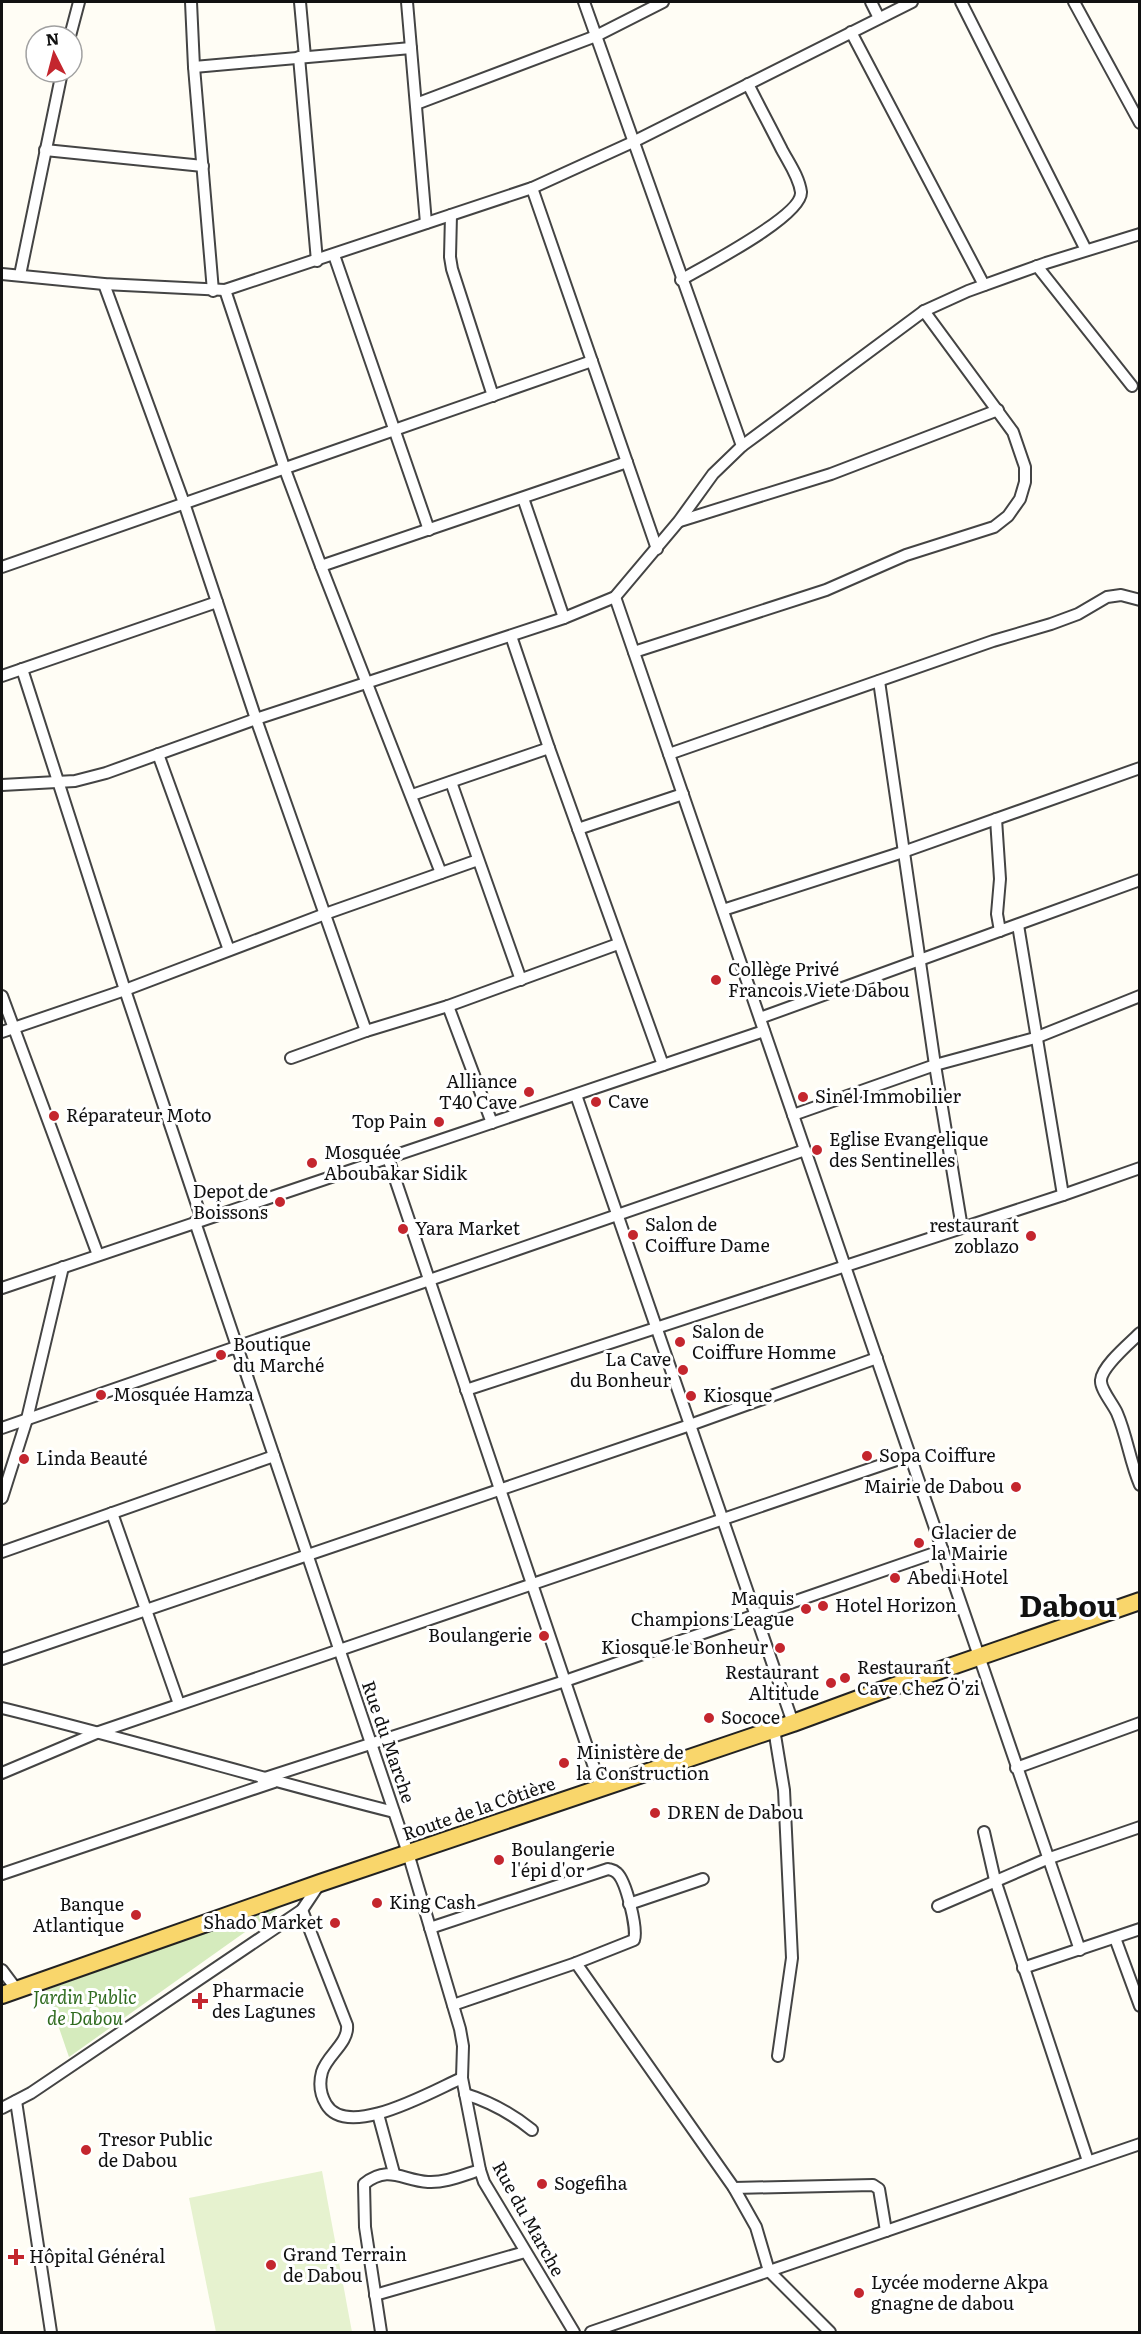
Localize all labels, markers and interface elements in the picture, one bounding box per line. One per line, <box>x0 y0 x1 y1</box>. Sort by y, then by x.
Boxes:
north arrow <box>24 24 84 84</box>
text: N <box>44 25 60 51</box>
place label: Collège Privé Francois Viete Dabou <box>728 955 910 1003</box>
marker: Collège Privé Francois Viete Dabou <box>709 973 723 987</box>
place label: Alliance T40 Cave <box>439 1067 517 1115</box>
place label: Sinel Immobilier <box>815 1082 961 1109</box>
marker: Alliance T40 Cave <box>522 1085 536 1099</box>
place label: Cave <box>608 1087 649 1114</box>
marker: Sinel Immobilier <box>796 1090 810 1104</box>
marker: Cave <box>589 1095 603 1109</box>
place label: Réparateur Moto <box>66 1101 212 1128</box>
place label: Top Pain <box>351 1107 427 1134</box>
marker: Réparateur Moto <box>47 1109 61 1123</box>
marker: Top Pain <box>432 1115 446 1129</box>
place label: Eglise Evangelique des Sentinelles <box>829 1125 988 1173</box>
place label: Mosquée Aboubakar Sidik <box>324 1138 468 1186</box>
marker: Eglise Evangelique des Sentinelles <box>810 1143 824 1157</box>
marker: Mosquée Aboubakar Sidik <box>305 1156 319 1170</box>
place label: Depot de Boissons <box>193 1177 268 1225</box>
marker: Depot de Boissons <box>273 1195 287 1209</box>
place label: Salon de Coiffure Dame <box>645 1210 770 1258</box>
place label: restaurant zoblazo <box>929 1211 1020 1259</box>
place label: Yara Market <box>415 1214 521 1241</box>
marker: Yara Market <box>396 1222 410 1236</box>
marker: Salon de Coiffure Dame <box>626 1228 640 1242</box>
marker: restaurant zoblazo <box>1024 1229 1038 1243</box>
place label: Salon de Coiffure Homme <box>692 1317 836 1365</box>
place label: Boutique du Marché <box>233 1330 324 1378</box>
marker: Salon de Coiffure Homme <box>673 1335 687 1349</box>
place label: La Cave du Bonheur <box>570 1345 671 1393</box>
marker: Boutique du Marché <box>214 1348 228 1362</box>
marker: La Cave du Bonheur <box>676 1363 690 1377</box>
place label: Mosquée Hamza <box>113 1380 254 1407</box>
place label: Kiosque <box>703 1381 772 1408</box>
marker: Mosquée Hamza <box>94 1388 108 1402</box>
marker: Kiosque <box>684 1389 698 1403</box>
place label: Sopa Coiffure <box>879 1441 996 1468</box>
place label: Linda Beauté <box>36 1444 147 1471</box>
marker: Sopa Coiffure <box>860 1449 874 1463</box>
marker: Linda Beauté <box>17 1452 31 1466</box>
place label: Mairie de Dabou <box>864 1472 1004 1499</box>
marker: Mairie de Dabou <box>1009 1480 1023 1494</box>
place label: Glacier de la Mairie <box>931 1518 1017 1566</box>
marker: Glacier de la Mairie <box>912 1536 926 1550</box>
place label: Abedi Hotel <box>907 1563 1008 1590</box>
marker: Abedi Hotel <box>888 1571 902 1585</box>
district label: Dabou <box>1019 1582 1117 1626</box>
place label: Maquis Champions League <box>631 1584 794 1632</box>
place label: Hotel Horizon <box>835 1591 957 1618</box>
marker: Hotel Horizon <box>816 1599 830 1613</box>
marker: Maquis Champions League <box>799 1602 813 1616</box>
place label: Boulangerie <box>428 1621 532 1648</box>
marker: Boulangerie <box>537 1629 551 1643</box>
place label: Kiosque le Bonheur <box>601 1633 768 1660</box>
marker: Kiosque le Bonheur <box>773 1641 787 1655</box>
place label: Restaurant Cave Chez Ö'zi <box>857 1653 980 1701</box>
place label: Restaurant Altitude <box>725 1658 820 1706</box>
marker: Restaurant Cave Chez Ö'zi <box>838 1671 852 1685</box>
marker: Restaurant Altitude <box>824 1676 838 1690</box>
street label: Rue du Marche <box>356 1677 423 1806</box>
place label: Sococe <box>721 1703 780 1730</box>
marker: Sococe <box>702 1711 716 1725</box>
place label: Ministère de la Construction <box>576 1738 709 1786</box>
marker: Ministère de la Construction <box>557 1756 571 1770</box>
street label: Route de la Côtière <box>398 1769 559 1846</box>
place label: DREN de Dabou <box>667 1798 803 1825</box>
marker: DREN de Dabou <box>648 1806 662 1820</box>
place label: Boulangerie l'épi d'or <box>511 1835 615 1883</box>
marker: Boulangerie l'épi d'or <box>492 1853 506 1867</box>
place label: King Cash <box>389 1888 476 1915</box>
place label: Banque Atlantique <box>33 1890 124 1938</box>
marker: King Cash <box>370 1896 384 1910</box>
marker: Banque Atlantique <box>129 1908 143 1922</box>
place label: Shado Market <box>203 1908 324 1935</box>
marker: Shado Market <box>328 1916 342 1930</box>
place label: Pharmacie des Lagunes <box>212 1976 315 2024</box>
park label: Jardin Public de Dabou <box>33 1983 137 2031</box>
marker: Pharmacie des Lagunes <box>193 1994 207 2008</box>
place label: Tresor Public de Dabou <box>98 2125 212 2173</box>
marker: Tresor Public de Dabou <box>79 2143 93 2157</box>
street label: Rue du Marche <box>486 2156 572 2281</box>
place label: Sogefiha <box>554 2169 628 2196</box>
marker: Sogefiha <box>535 2177 549 2191</box>
place label: Grand Terrain de Dabou <box>283 2240 407 2288</box>
place label: Hôpital Général <box>29 2242 165 2269</box>
marker: Hôpital Général <box>7 2248 25 2266</box>
marker: Grand Terrain de Dabou <box>264 2258 278 2272</box>
place label: Lycée moderne Akpa gnagne de dabou <box>871 2268 1049 2316</box>
marker: Lycée moderne Akpa gnagne de dabou <box>852 2286 866 2300</box>

